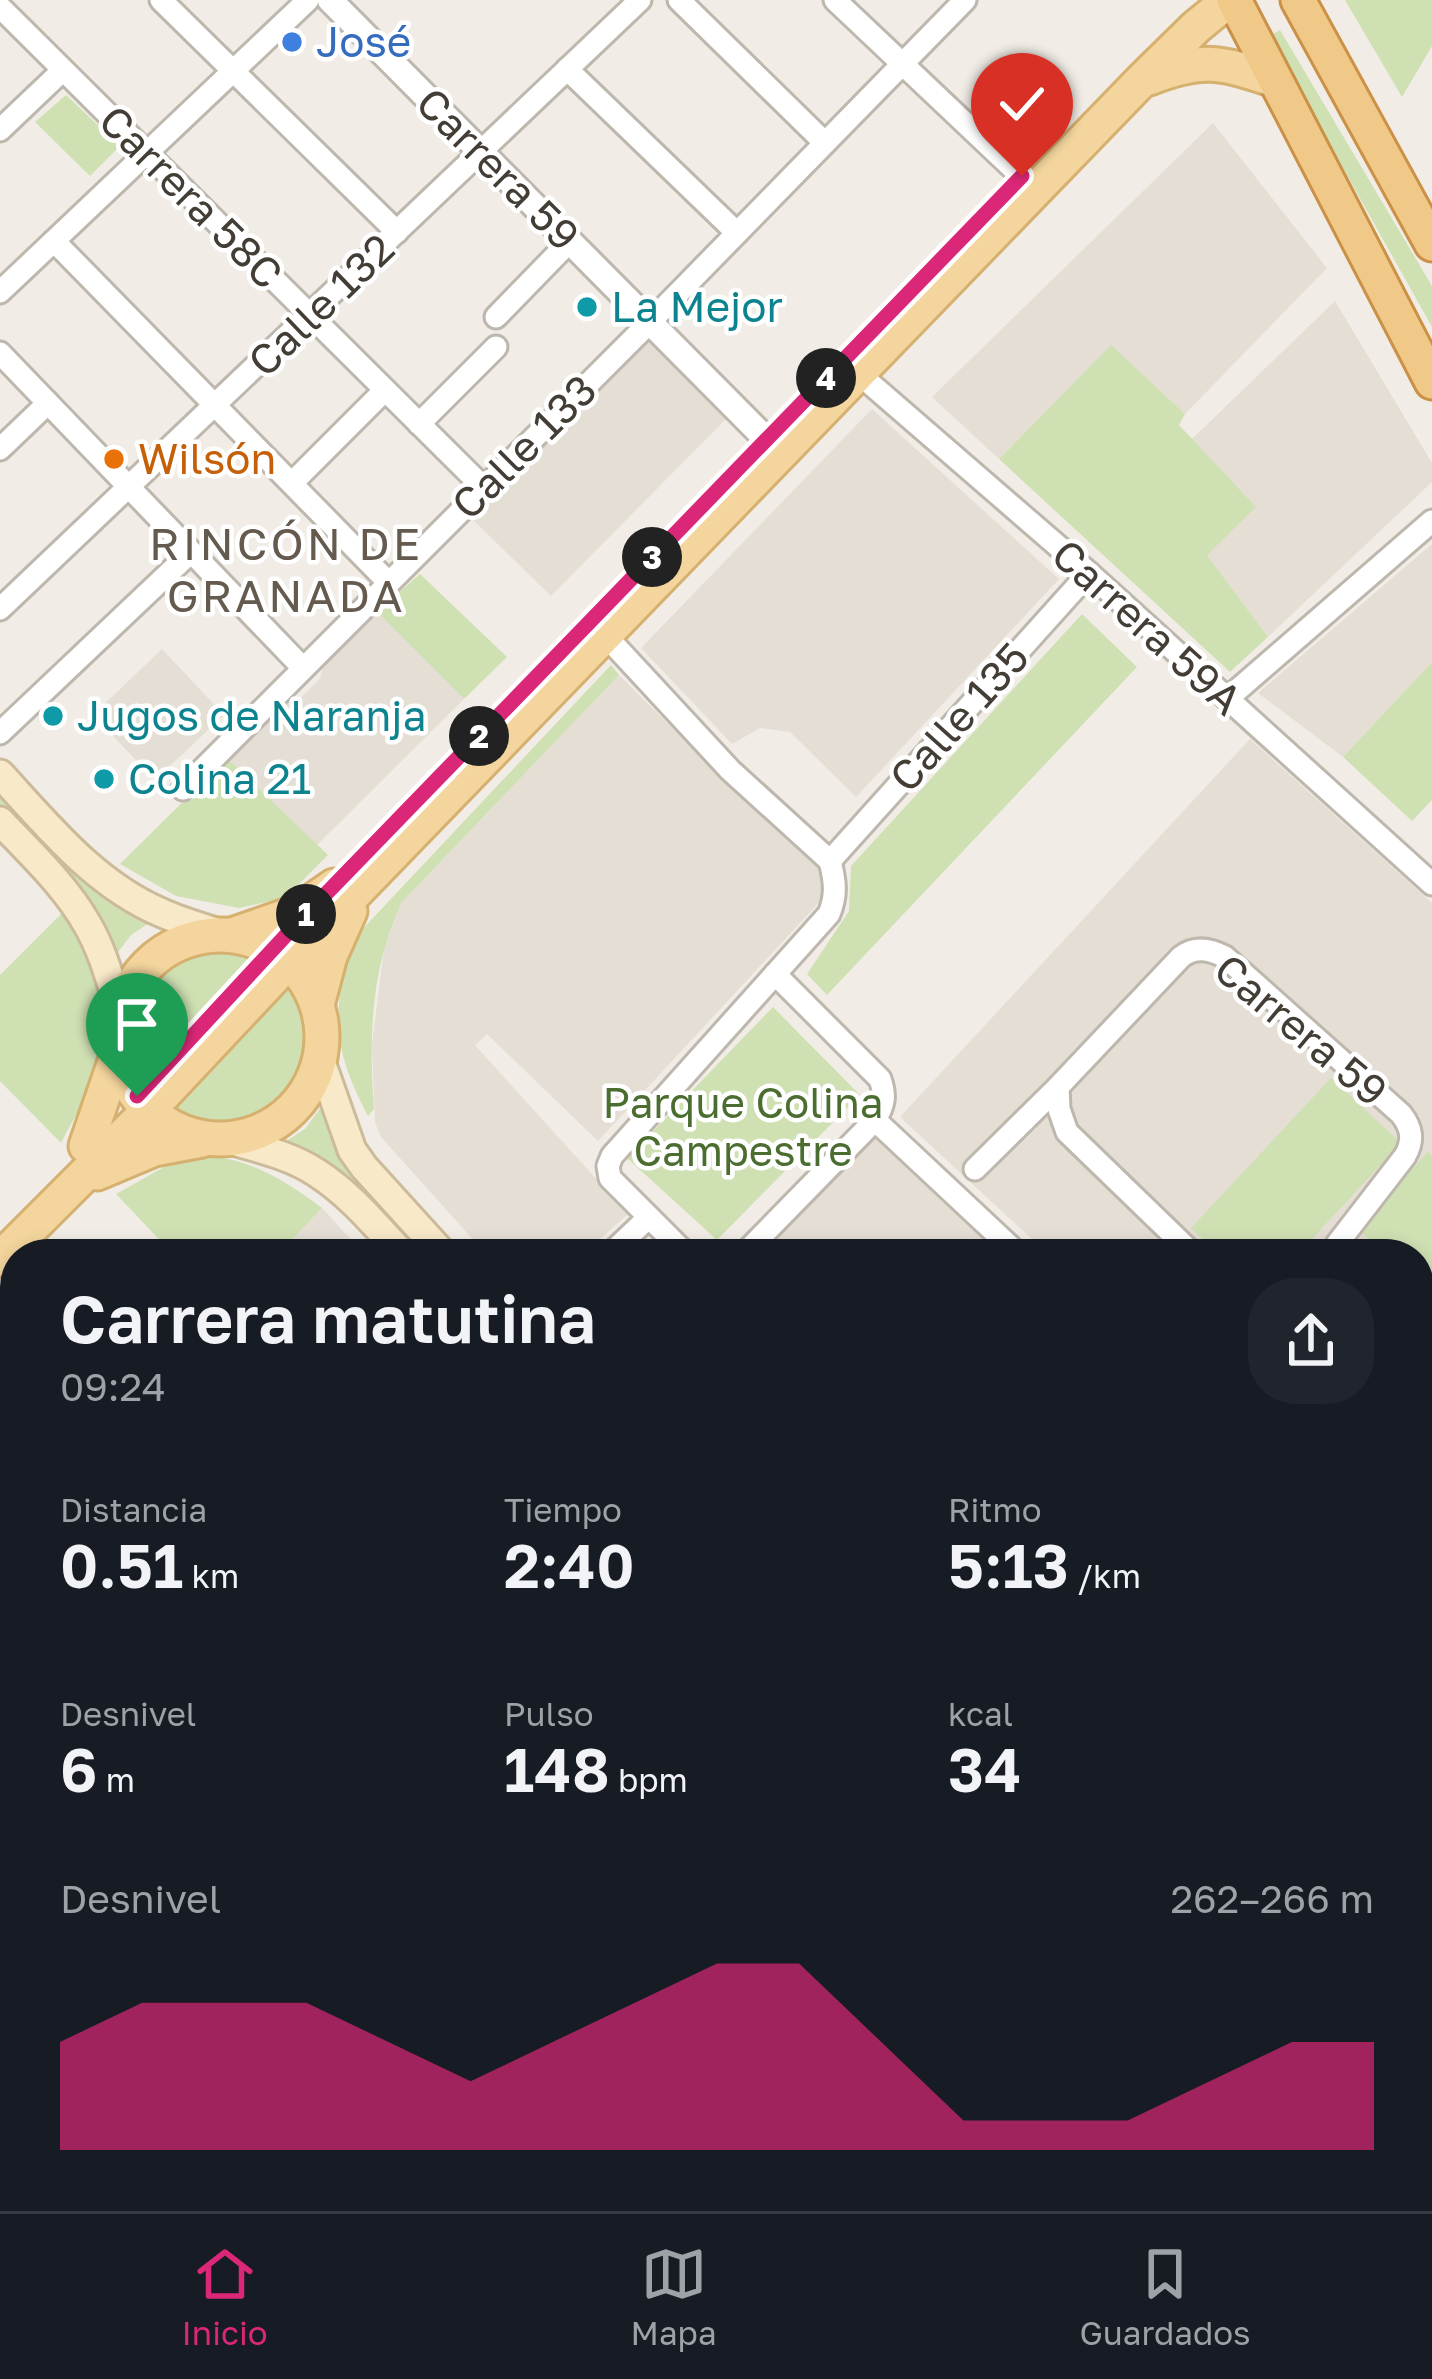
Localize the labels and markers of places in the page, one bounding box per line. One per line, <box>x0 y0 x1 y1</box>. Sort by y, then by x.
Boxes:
place label: José <box>316 16 411 66</box>
marker: José <box>279 29 305 55</box>
pin <box>971 53 1073 176</box>
place label: La Mejor <box>611 281 783 331</box>
marker: La Mejor <box>574 294 600 320</box>
pin: 4 <box>796 348 856 408</box>
place label: Wilsón <box>138 433 276 483</box>
marker: Wilsón <box>101 446 127 472</box>
pin: 3 <box>622 527 682 587</box>
place label: Jugos de Naranja <box>77 690 426 740</box>
marker: Jugos de Naranja <box>40 703 66 729</box>
pin: 2 <box>449 706 509 766</box>
place label: Colina 21 <box>128 753 311 803</box>
marker: Colina 21 <box>91 766 117 792</box>
pin: 1 <box>276 884 336 944</box>
pin <box>86 973 188 1096</box>

